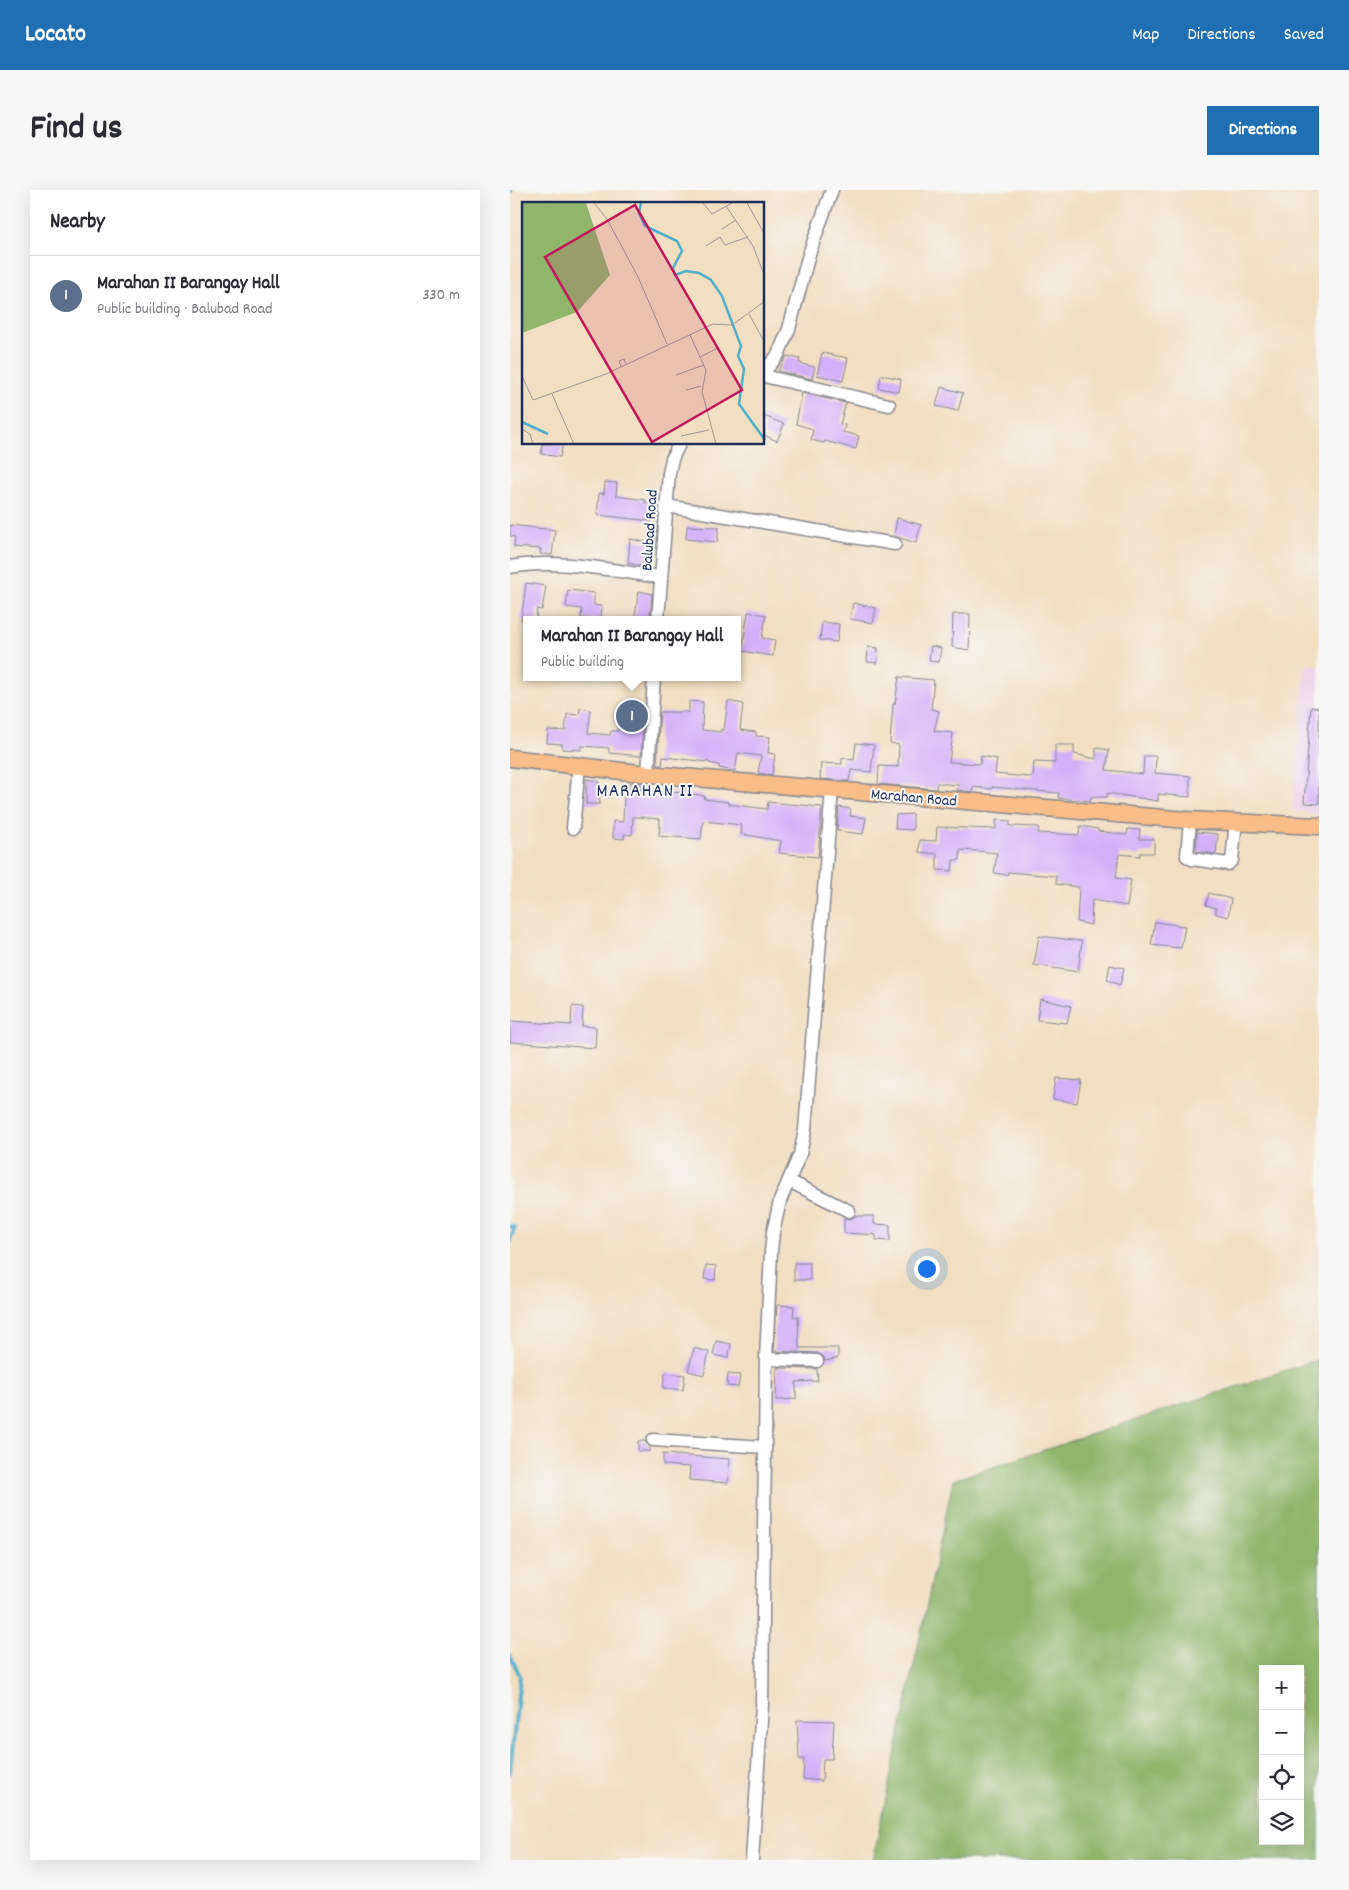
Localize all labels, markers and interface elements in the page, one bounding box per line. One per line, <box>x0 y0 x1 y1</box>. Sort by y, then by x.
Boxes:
text: Locato <box>25 18 86 52</box>
text: Map <box>1132 23 1159 48</box>
text: Directions <box>1187 23 1256 48</box>
text: Saved <box>1284 23 1324 48</box>
text: Find us <box>30 105 122 155</box>
button: Directions <box>1207 106 1319 155</box>
inset map <box>522 202 765 445</box>
text: Nearby <box>50 208 105 238</box>
text: Marahan II Barangay Hall <box>97 271 280 298</box>
text: 1 <box>64 284 68 307</box>
text: 330 m <box>422 284 460 307</box>
text: Public building · Balubad Road <box>97 298 273 321</box>
street label: Balubad Road <box>636 489 665 572</box>
popup <box>523 616 741 681</box>
text: Marahan II Barangay Hall <box>541 624 723 651</box>
text: Public building <box>541 651 624 674</box>
pin: 1 <box>616 697 648 735</box>
district label: MARAHAN II <box>597 779 693 806</box>
street label: Marahan Road <box>870 783 958 814</box>
your location <box>914 1256 940 1282</box>
map controls <box>1259 1665 1304 1845</box>
button: + <box>1259 1665 1304 1710</box>
button: − <box>1259 1710 1304 1755</box>
button: locate <box>1259 1755 1304 1800</box>
button: layers <box>1259 1800 1304 1845</box>

